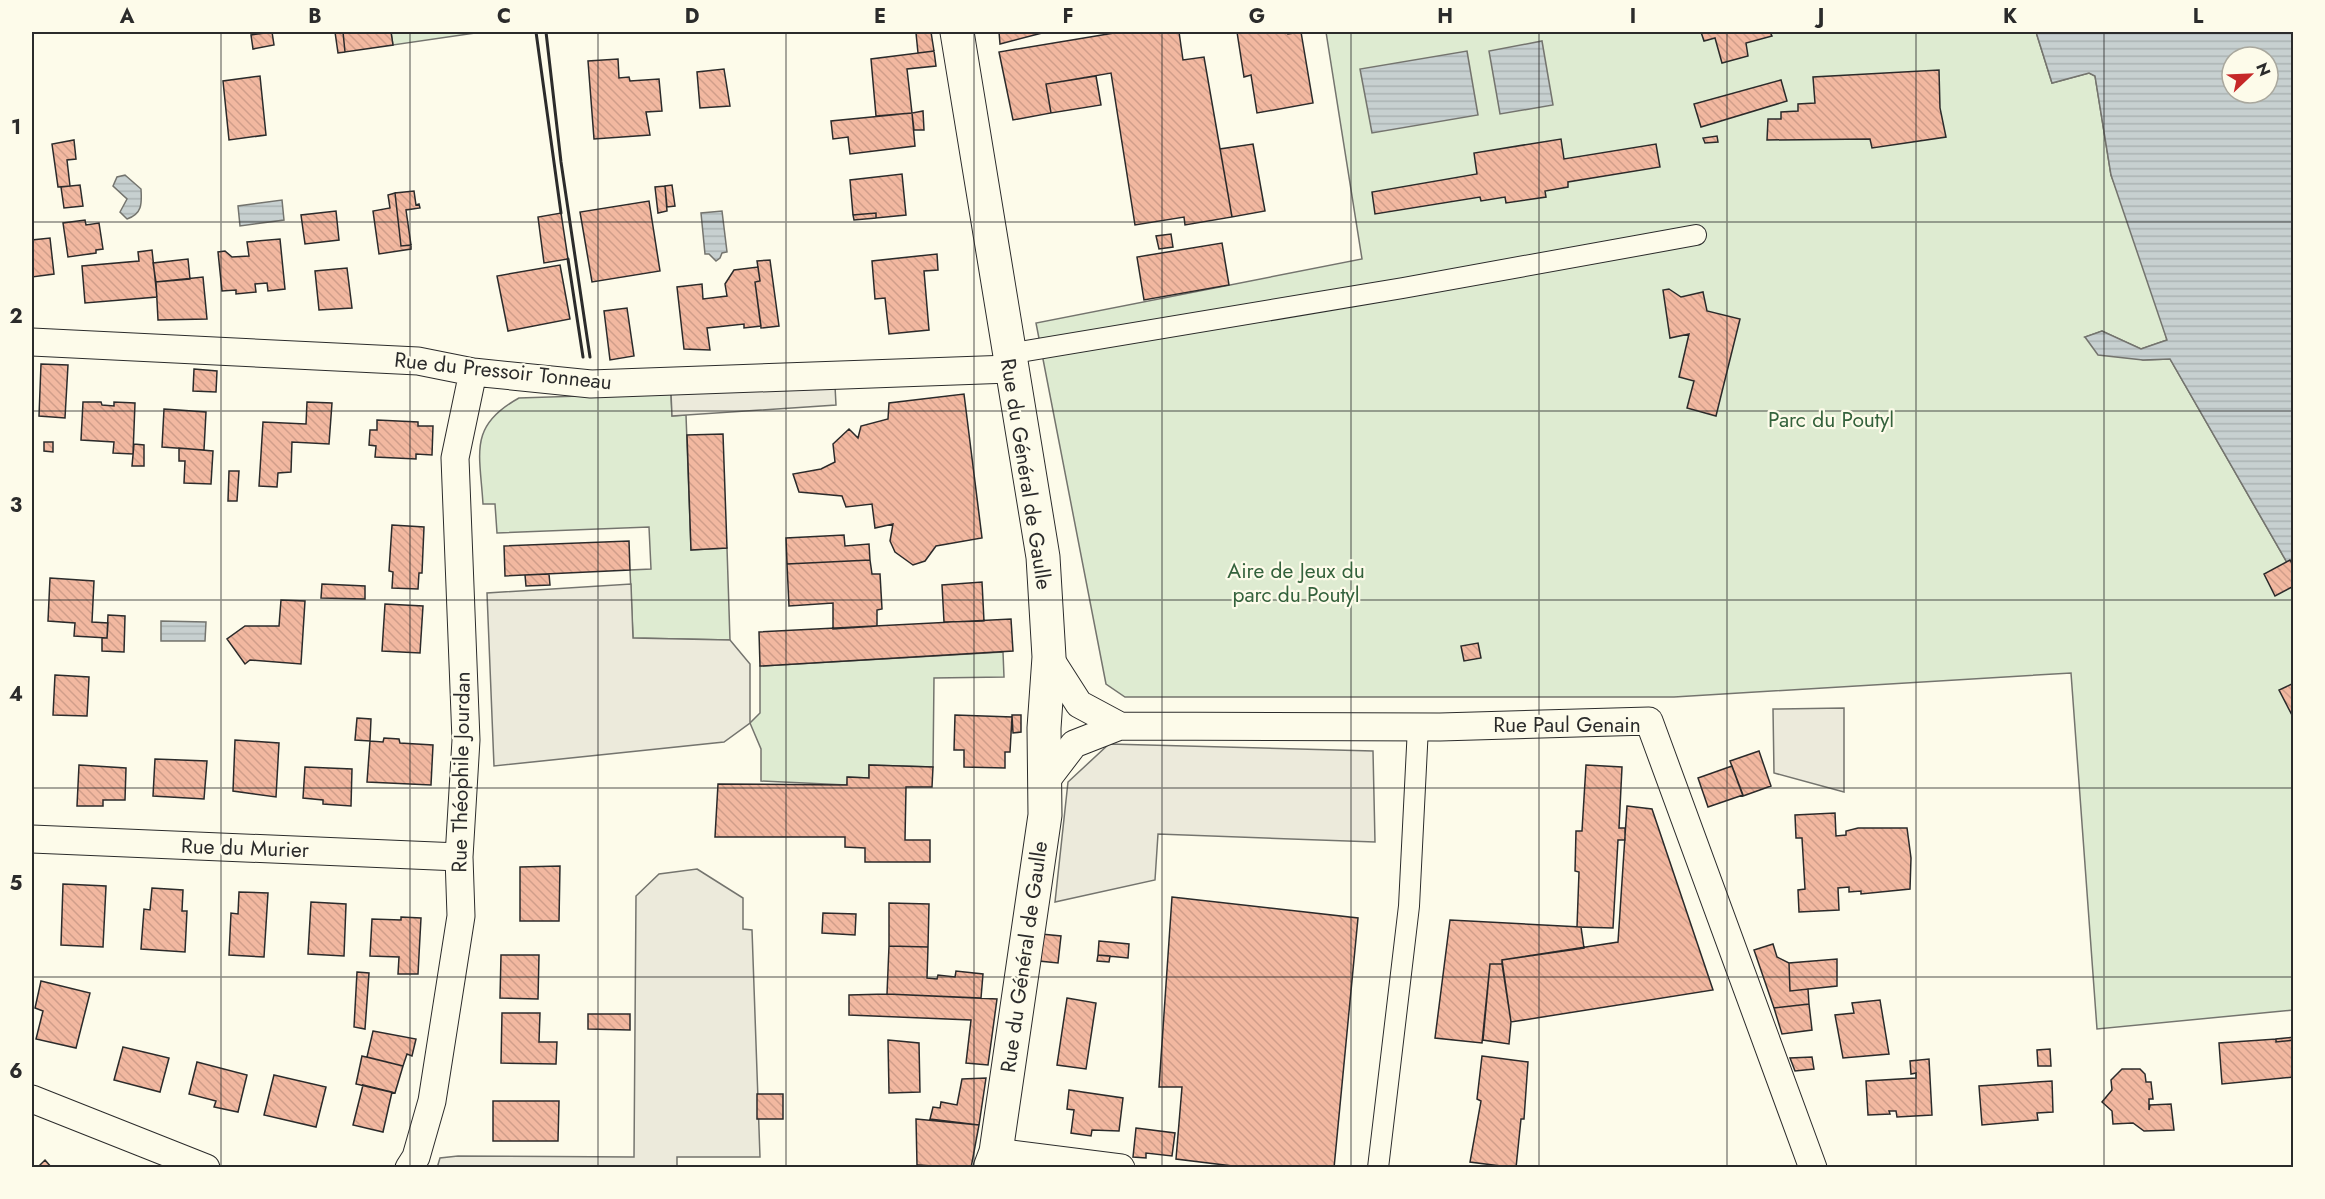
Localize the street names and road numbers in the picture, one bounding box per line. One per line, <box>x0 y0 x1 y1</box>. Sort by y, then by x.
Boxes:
street label: Rue du Pressoir Tonneau <box>393 345 613 397</box>
street label: Rue du Général de Gaulle <box>993 356 1059 592</box>
street label: Rue Théophile Jourdan <box>444 671 478 873</box>
street label: Rue Paul Genain <box>1493 710 1641 740</box>
street label: Rue du Murier <box>181 831 310 865</box>
street label: Rue du Général de Gaulle <box>993 839 1055 1075</box>

